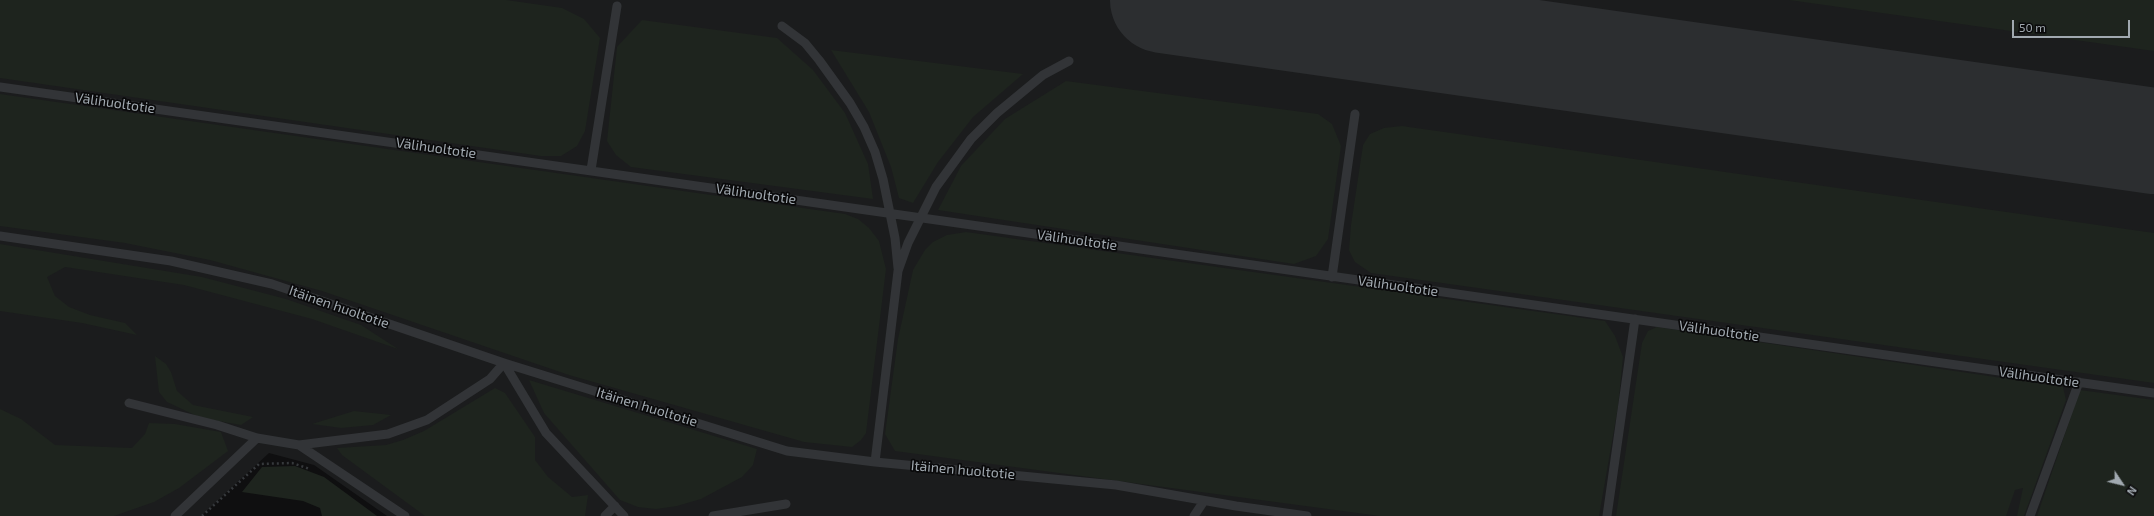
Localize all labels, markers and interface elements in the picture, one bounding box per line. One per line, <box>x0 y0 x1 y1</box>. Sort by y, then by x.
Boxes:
scale bar <box>2014 12 2132 38</box>
text: 50 m <box>2019 20 2046 34</box>
street label: Välihuoltotie <box>74 89 156 117</box>
street label: Välihuoltotie <box>395 134 477 162</box>
street label: Välihuoltotie <box>715 180 797 208</box>
street label: Välihuoltotie <box>1036 226 1118 254</box>
street label: Välihuoltotie <box>1357 272 1439 300</box>
street label: Itäinen huoltotie <box>287 282 391 332</box>
street label: Välihuoltotie <box>1678 317 1760 345</box>
street label: Välihuoltotie <box>1998 363 2080 391</box>
street label: Itäinen huoltotie <box>594 384 700 430</box>
street label: Itäinen huoltotie <box>910 457 1016 483</box>
north arrow <box>2102 464 2142 504</box>
text: N <box>2125 484 2140 498</box>

